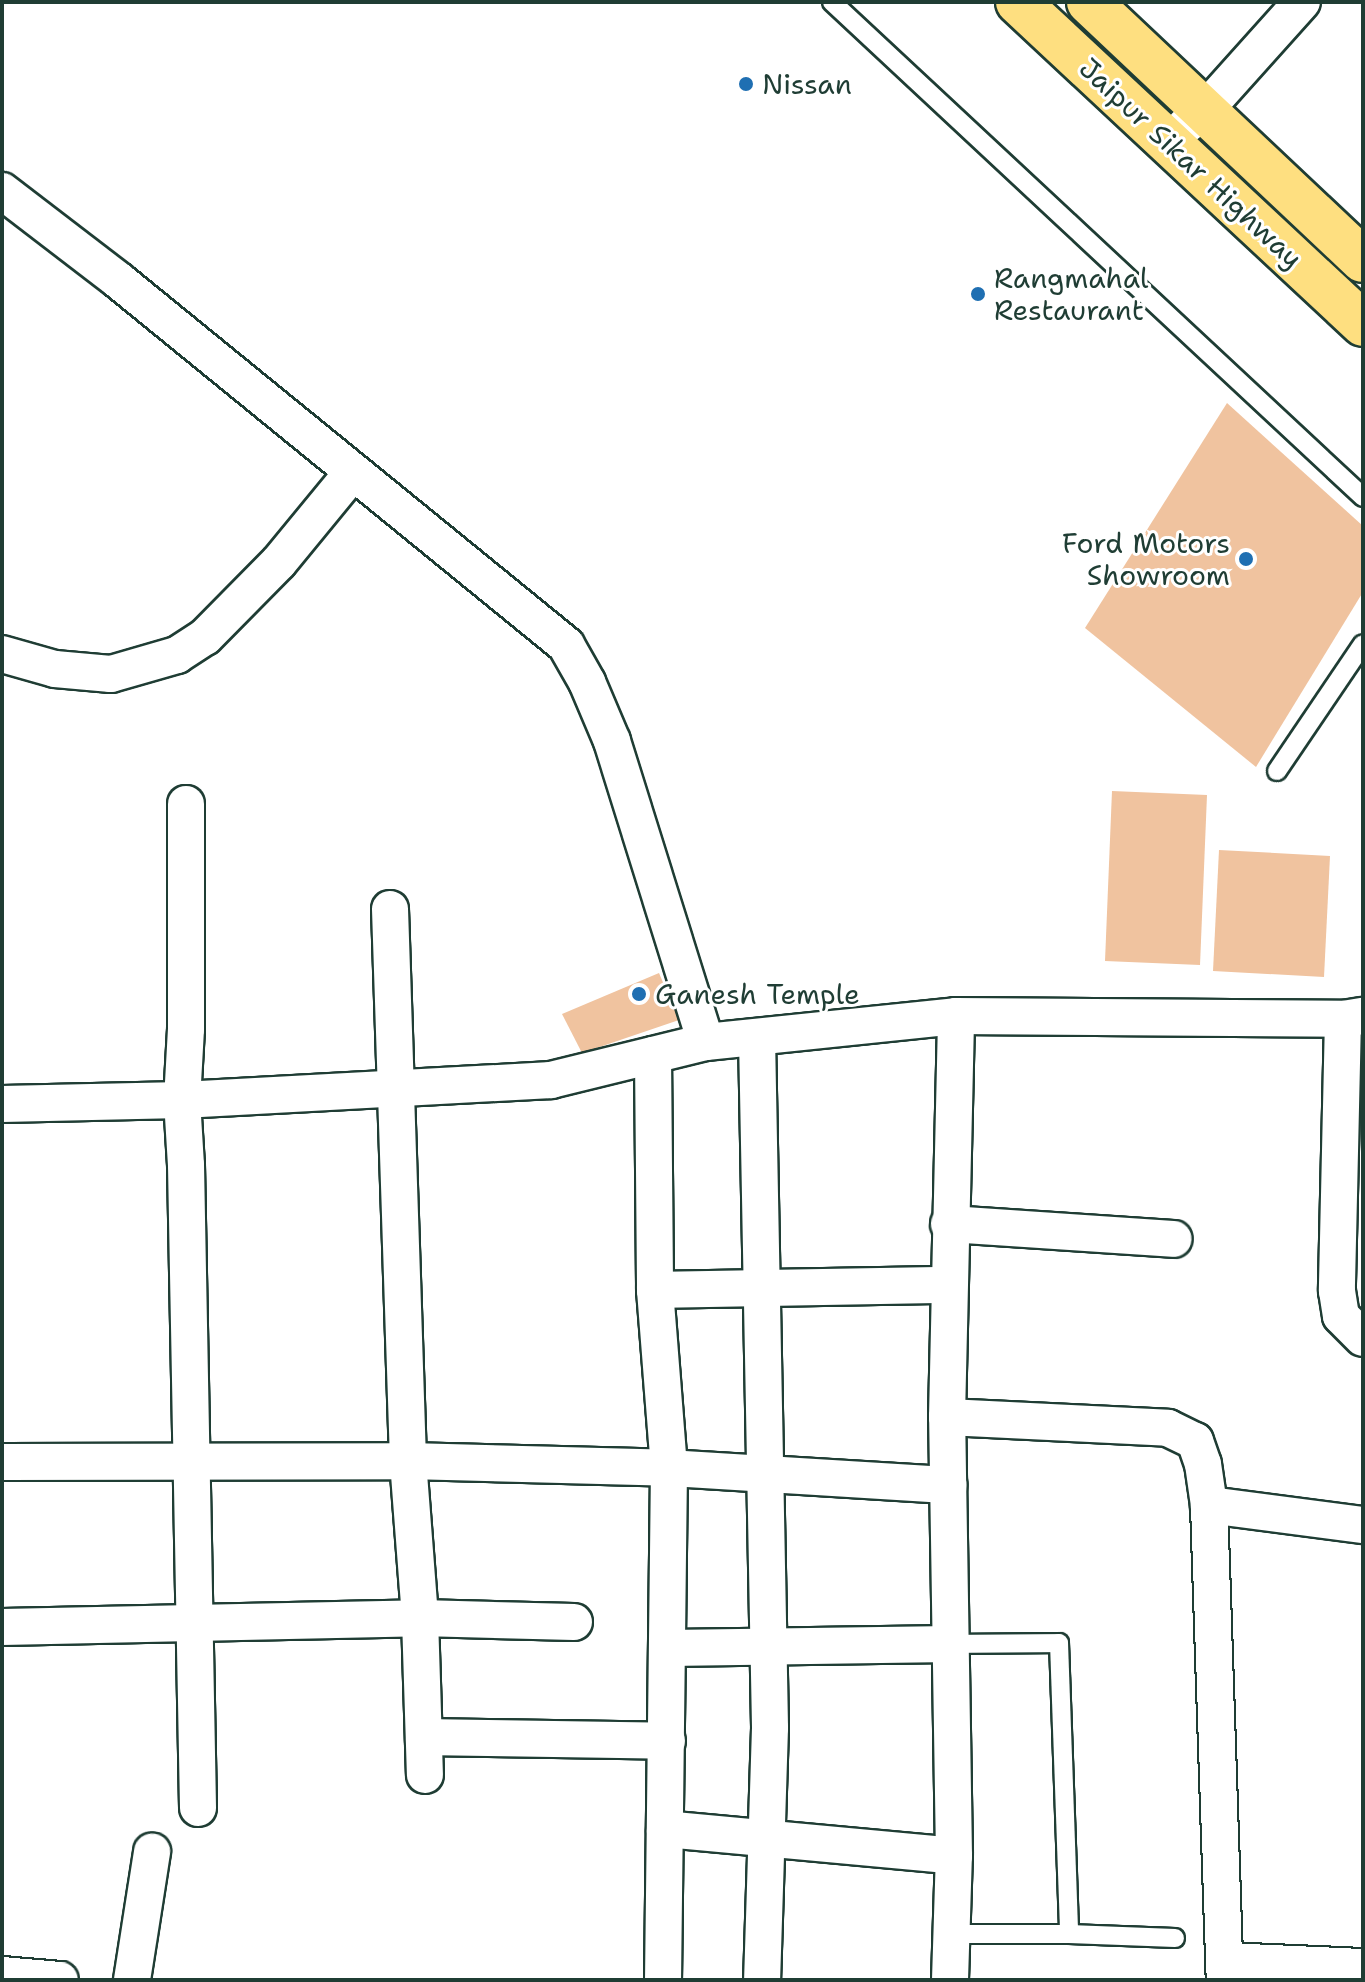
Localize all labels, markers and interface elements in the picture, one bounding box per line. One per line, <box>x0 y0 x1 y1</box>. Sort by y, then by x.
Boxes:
street label: Jaipur Sikar Highway <box>1072 51 1310 275</box>
place label: Nissan <box>762 67 852 101</box>
marker: Nissan <box>737 75 755 93</box>
place label: Rangmahal Restaurant <box>994 261 1148 327</box>
marker: Rangmahal Restaurant <box>969 285 987 303</box>
place label: Ford Motors Showroom <box>1062 526 1230 592</box>
marker: Ford Motors Showroom <box>1237 550 1255 568</box>
place label: Ganesh Temple <box>655 977 860 1011</box>
marker: Ganesh Temple <box>630 985 648 1003</box>

